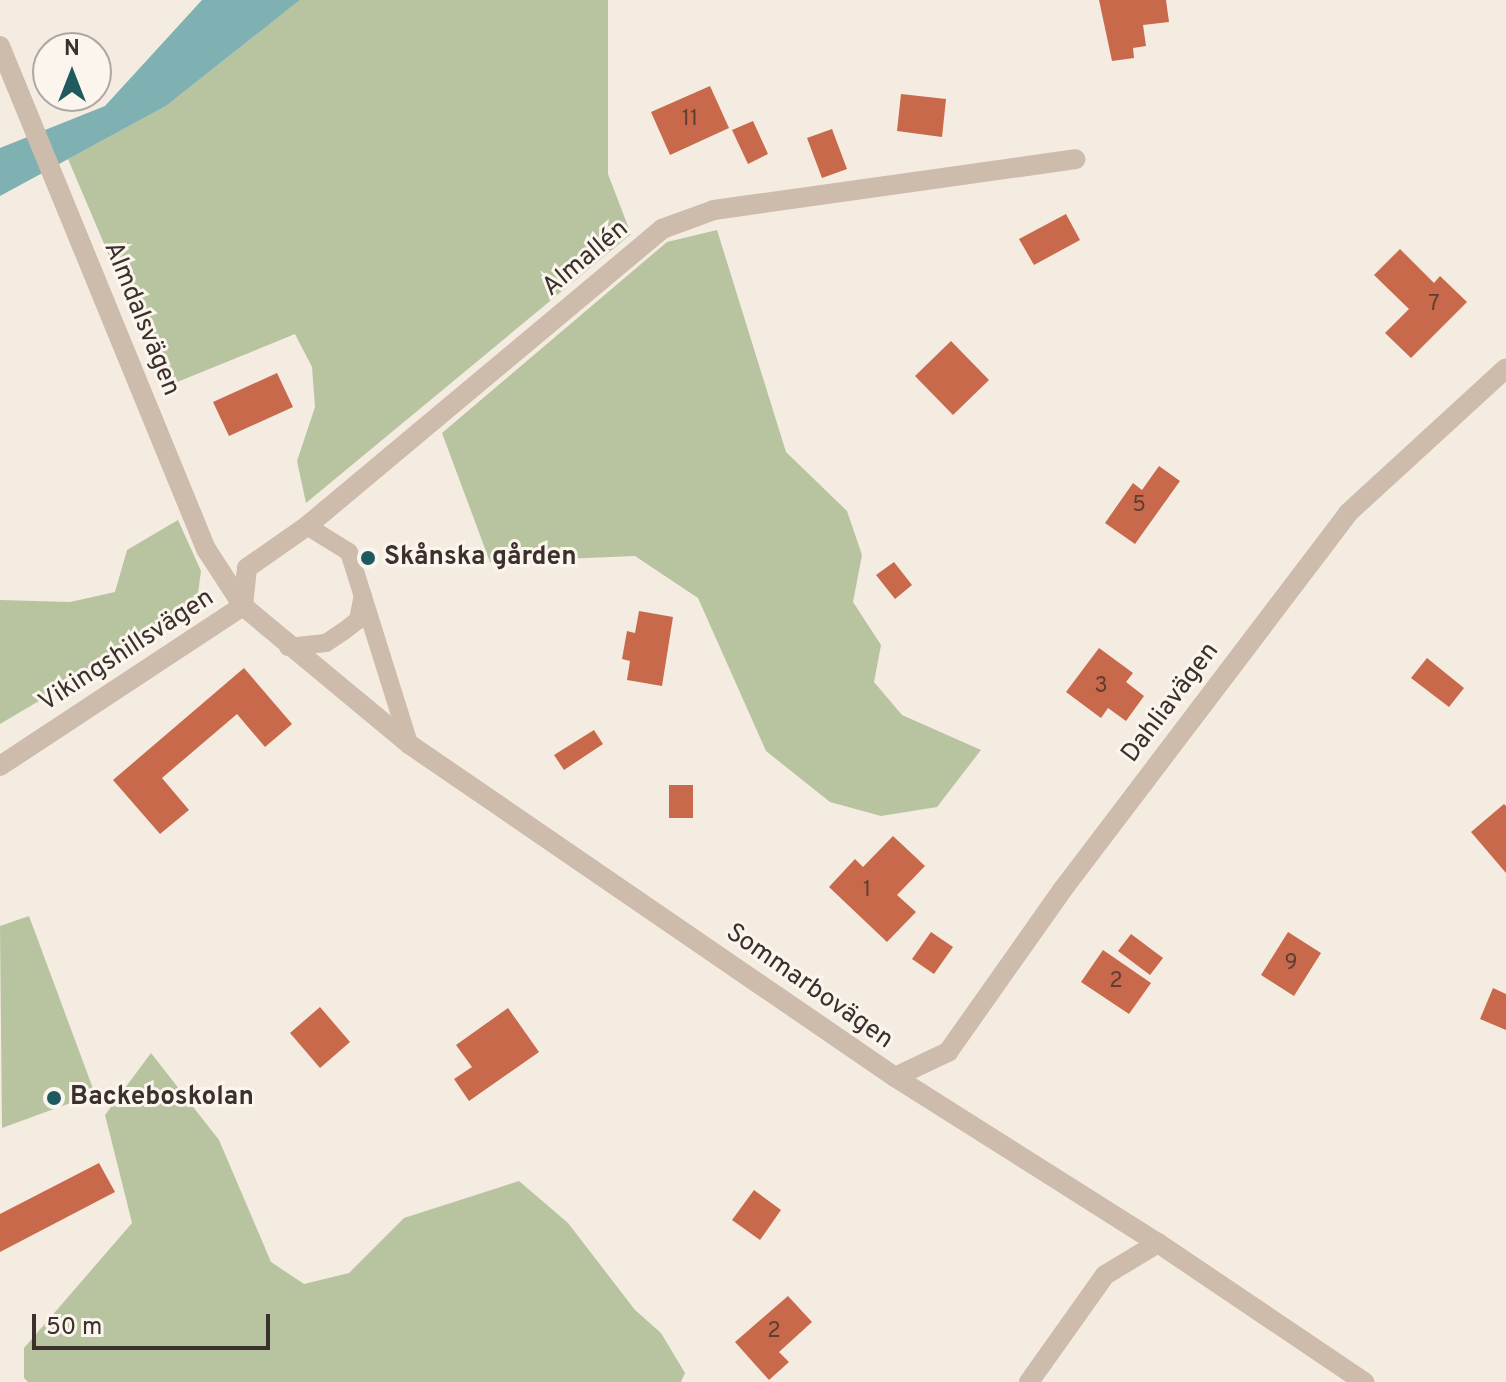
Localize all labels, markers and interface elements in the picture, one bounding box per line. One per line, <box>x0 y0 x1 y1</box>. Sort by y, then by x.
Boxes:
north arrow <box>32 32 112 112</box>
text: N <box>64 36 80 63</box>
house number: 11 <box>682 107 698 133</box>
street label: Almallén <box>537 214 635 304</box>
street label: Almdalsvägen <box>96 237 186 401</box>
house number: 7 <box>1428 292 1440 318</box>
house number: 5 <box>1132 493 1146 519</box>
place label: Skånska gården <box>384 542 577 574</box>
marker: Skånska gården <box>359 549 377 567</box>
street label: Vikingshillsvägen <box>34 583 220 719</box>
street label: Dahliavägen <box>1116 637 1226 769</box>
house number: 3 <box>1094 674 1108 700</box>
house number: 1 <box>863 878 871 904</box>
street label: Sommarbovägen <box>719 918 899 1056</box>
house number: 9 <box>1284 951 1298 977</box>
house number: 2 <box>1109 969 1123 995</box>
place label: Backeboskolan <box>70 1082 254 1114</box>
marker: Backeboskolan <box>45 1089 63 1107</box>
scale bar <box>36 1298 274 1348</box>
text: 50 m <box>46 1313 102 1343</box>
house number: 2 <box>767 1319 781 1345</box>

